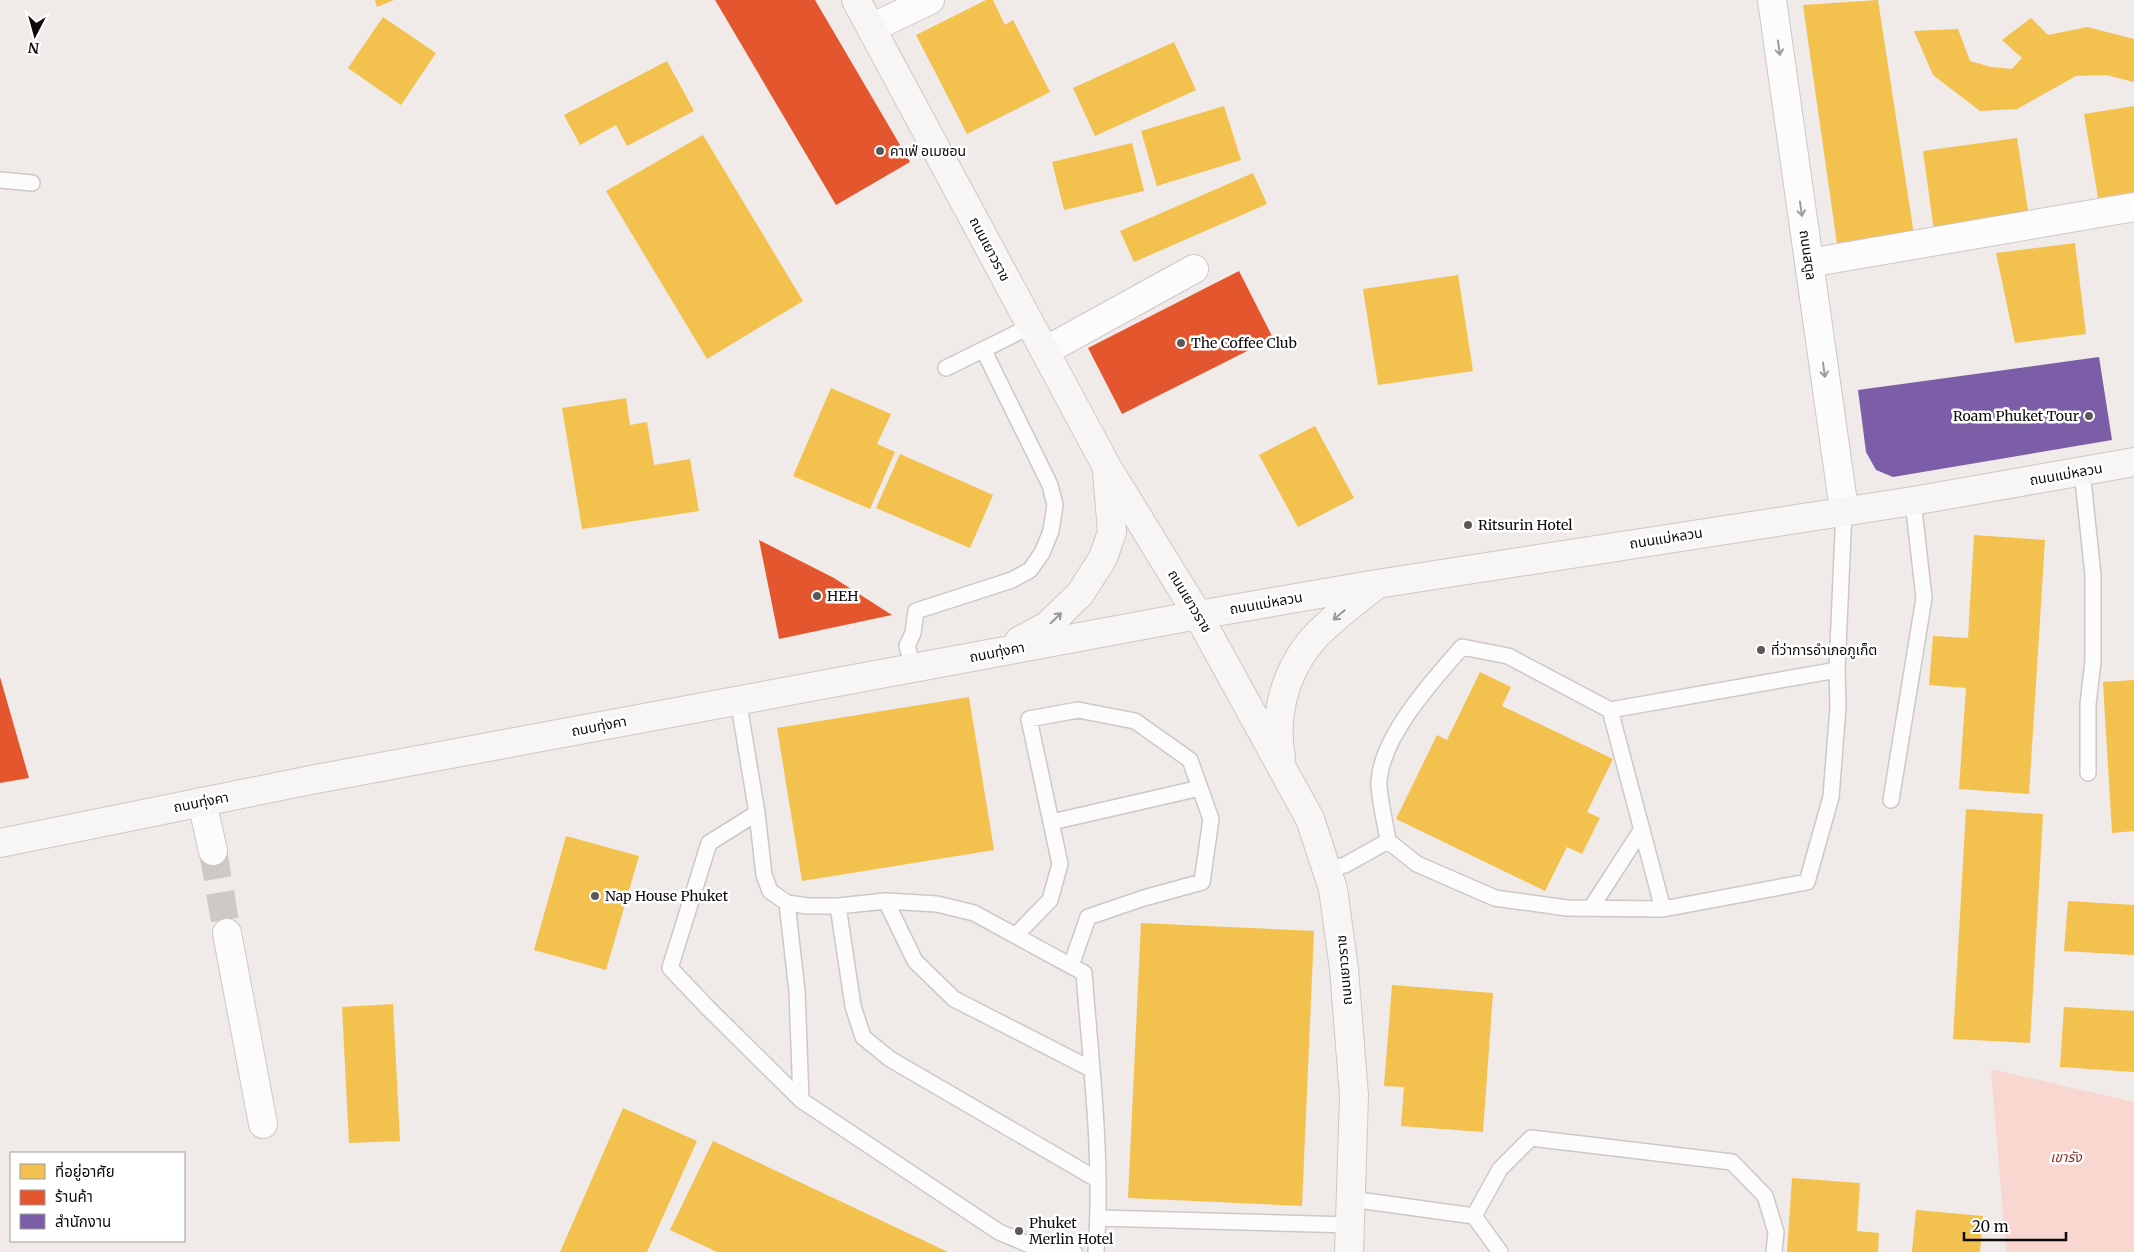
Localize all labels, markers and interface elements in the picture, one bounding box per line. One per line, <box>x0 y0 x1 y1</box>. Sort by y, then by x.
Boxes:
north arrow <box>10 10 60 60</box>
text: N <box>27 38 40 57</box>
one-way arrow <box>1774 40 1784 56</box>
place label: คาเฟ่ อเมซอน <box>890 142 966 160</box>
marker: คาเฟ่ อเมซอน <box>874 145 886 157</box>
one-way arrow <box>1796 201 1806 217</box>
street label: ถนนเยาวราช <box>966 214 1014 284</box>
street label: ถนนสตูล <box>1796 229 1820 281</box>
place label: The Coffee Club <box>1191 334 1297 352</box>
marker: The Coffee Club <box>1175 337 1187 349</box>
one-way arrow <box>1819 362 1829 378</box>
place label: Roam Phuket Tour <box>1953 407 2079 425</box>
marker: Roam Phuket Tour <box>2083 410 2095 422</box>
street label: ถนนแม่หลวน <box>2028 459 2104 489</box>
place label: Ritsurin Hotel <box>1478 516 1573 534</box>
marker: Ritsurin Hotel <box>1462 519 1474 531</box>
street label: ถนนแม่หลวน <box>1628 523 1704 553</box>
street label: ถนนเยาวราช <box>1164 566 1216 636</box>
place label: HEH <box>827 587 858 605</box>
street label: ถนนแม่หลวน <box>1228 588 1304 618</box>
marker: HEH <box>811 590 823 602</box>
one-way arrow <box>1333 609 1346 620</box>
one-way arrow <box>1049 612 1062 624</box>
street label: ถนนทุ่งคา <box>968 638 1026 666</box>
place label: ที่ว่าการอำเภอภูเก็ต <box>1771 640 1877 659</box>
marker: ที่ว่าการอำเภอภูเก็ต <box>1755 644 1767 656</box>
street label: ถนนทุ่งคา <box>570 712 628 740</box>
street label: ถนนทุ่งคา <box>172 788 230 816</box>
place label: Nap House Phuket <box>605 887 729 905</box>
marker: Nap House Phuket <box>589 890 601 902</box>
street label: ถนนเยาวราช <box>1332 934 1356 1006</box>
park label: เขารัง <box>2050 1148 2083 1166</box>
legend <box>10 1152 185 1242</box>
text: ที่อยู่อาศัย <box>55 1161 115 1181</box>
text: ร้านค้า <box>55 1187 93 1206</box>
scale bar <box>1964 1210 2066 1242</box>
text: สำนักงาน <box>55 1212 111 1231</box>
place label: Phuket Merlin Hotel <box>1029 1214 1114 1248</box>
text: 20 m <box>1972 1217 2009 1236</box>
marker: Phuket Merlin Hotel <box>1013 1225 1025 1237</box>

